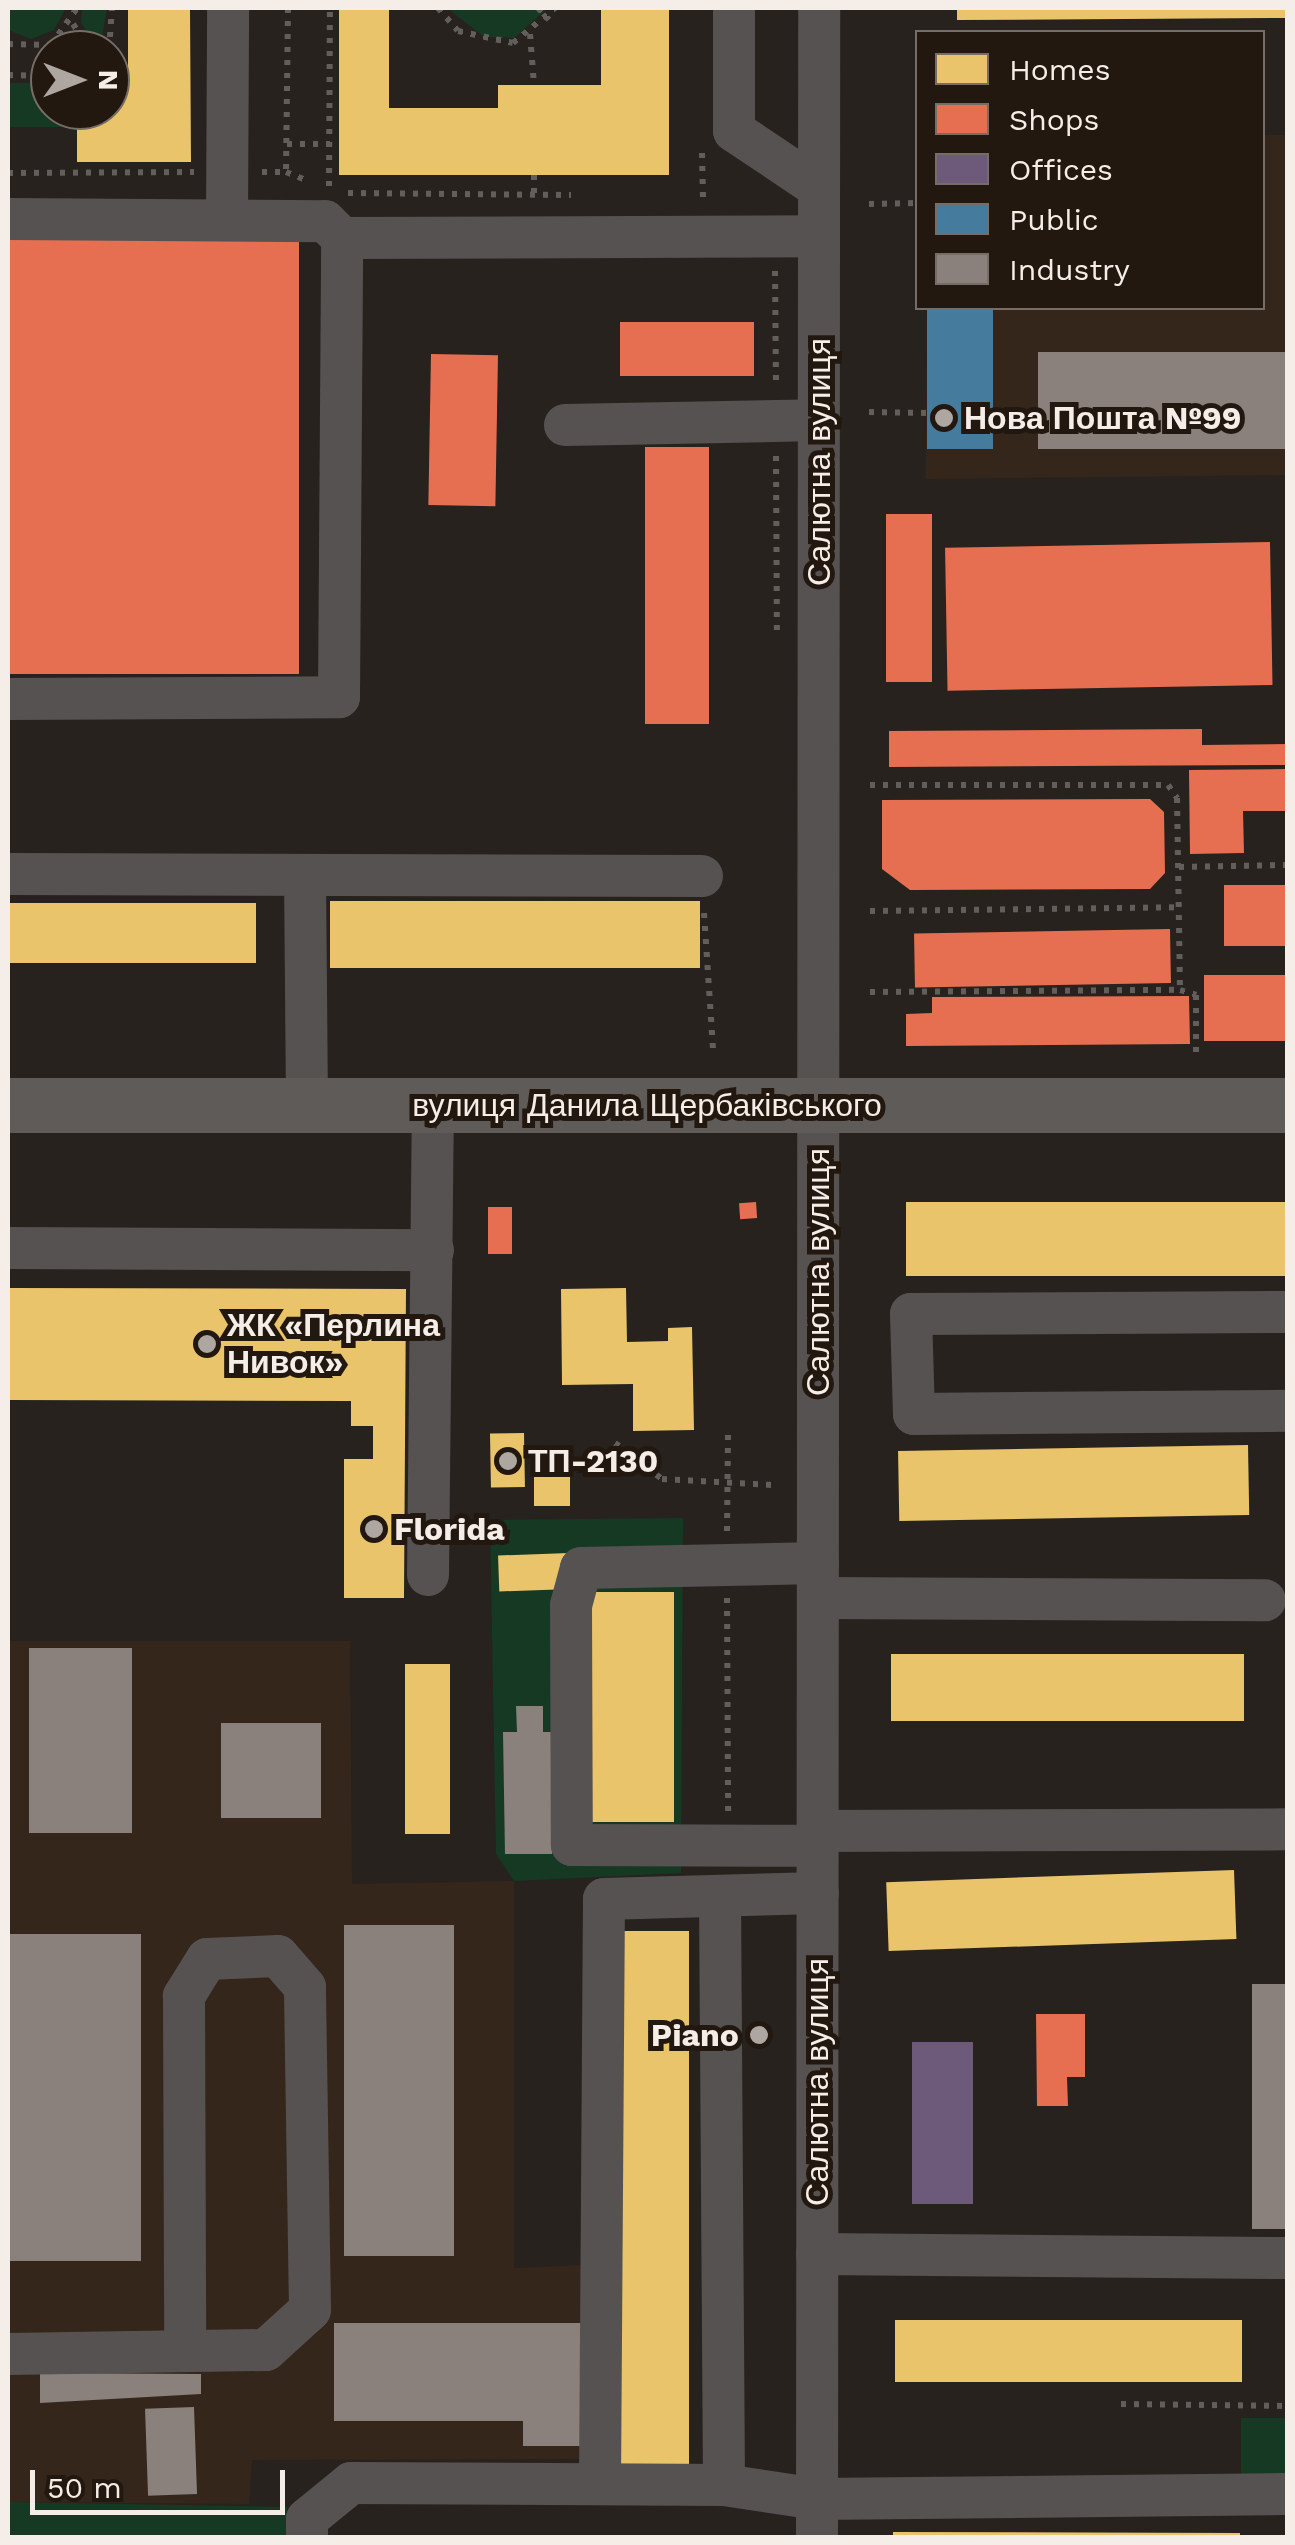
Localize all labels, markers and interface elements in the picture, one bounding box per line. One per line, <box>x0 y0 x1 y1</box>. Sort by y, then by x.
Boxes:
north arrow <box>30 30 130 130</box>
legend <box>915 30 1265 310</box>
text: Homes <box>1009 52 1111 87</box>
text: N <box>92 70 125 90</box>
text: Shops <box>1009 102 1099 137</box>
text: Offices <box>1009 152 1113 187</box>
text: Public <box>1009 202 1099 237</box>
text: Industry <box>1009 252 1130 287</box>
street label: Салютна вулиця <box>800 338 838 586</box>
place label: Нова Пошта №99 <box>964 399 1241 437</box>
marker: Нова Пошта №99 <box>933 407 955 429</box>
street label: вулиця Данила Щербаківського <box>412 1086 882 1124</box>
street label: Салютна вулиця <box>799 1148 837 1396</box>
place label: ЖК «Перлина Нивок» <box>227 1307 440 1382</box>
marker: ЖК «Перлина Нивок» <box>196 1333 218 1355</box>
place label: ТП-2130 <box>528 1442 658 1480</box>
marker: ТП-2130 <box>497 1450 519 1472</box>
place label: Florida <box>394 1510 505 1548</box>
marker: Florida <box>363 1518 385 1540</box>
street label: Салютна вулиця <box>798 1958 836 2206</box>
place label: Piano <box>651 2016 739 2054</box>
marker: Piano <box>748 2024 770 2046</box>
scale bar <box>35 2450 290 2512</box>
text: 50 m <box>47 2470 122 2505</box>

